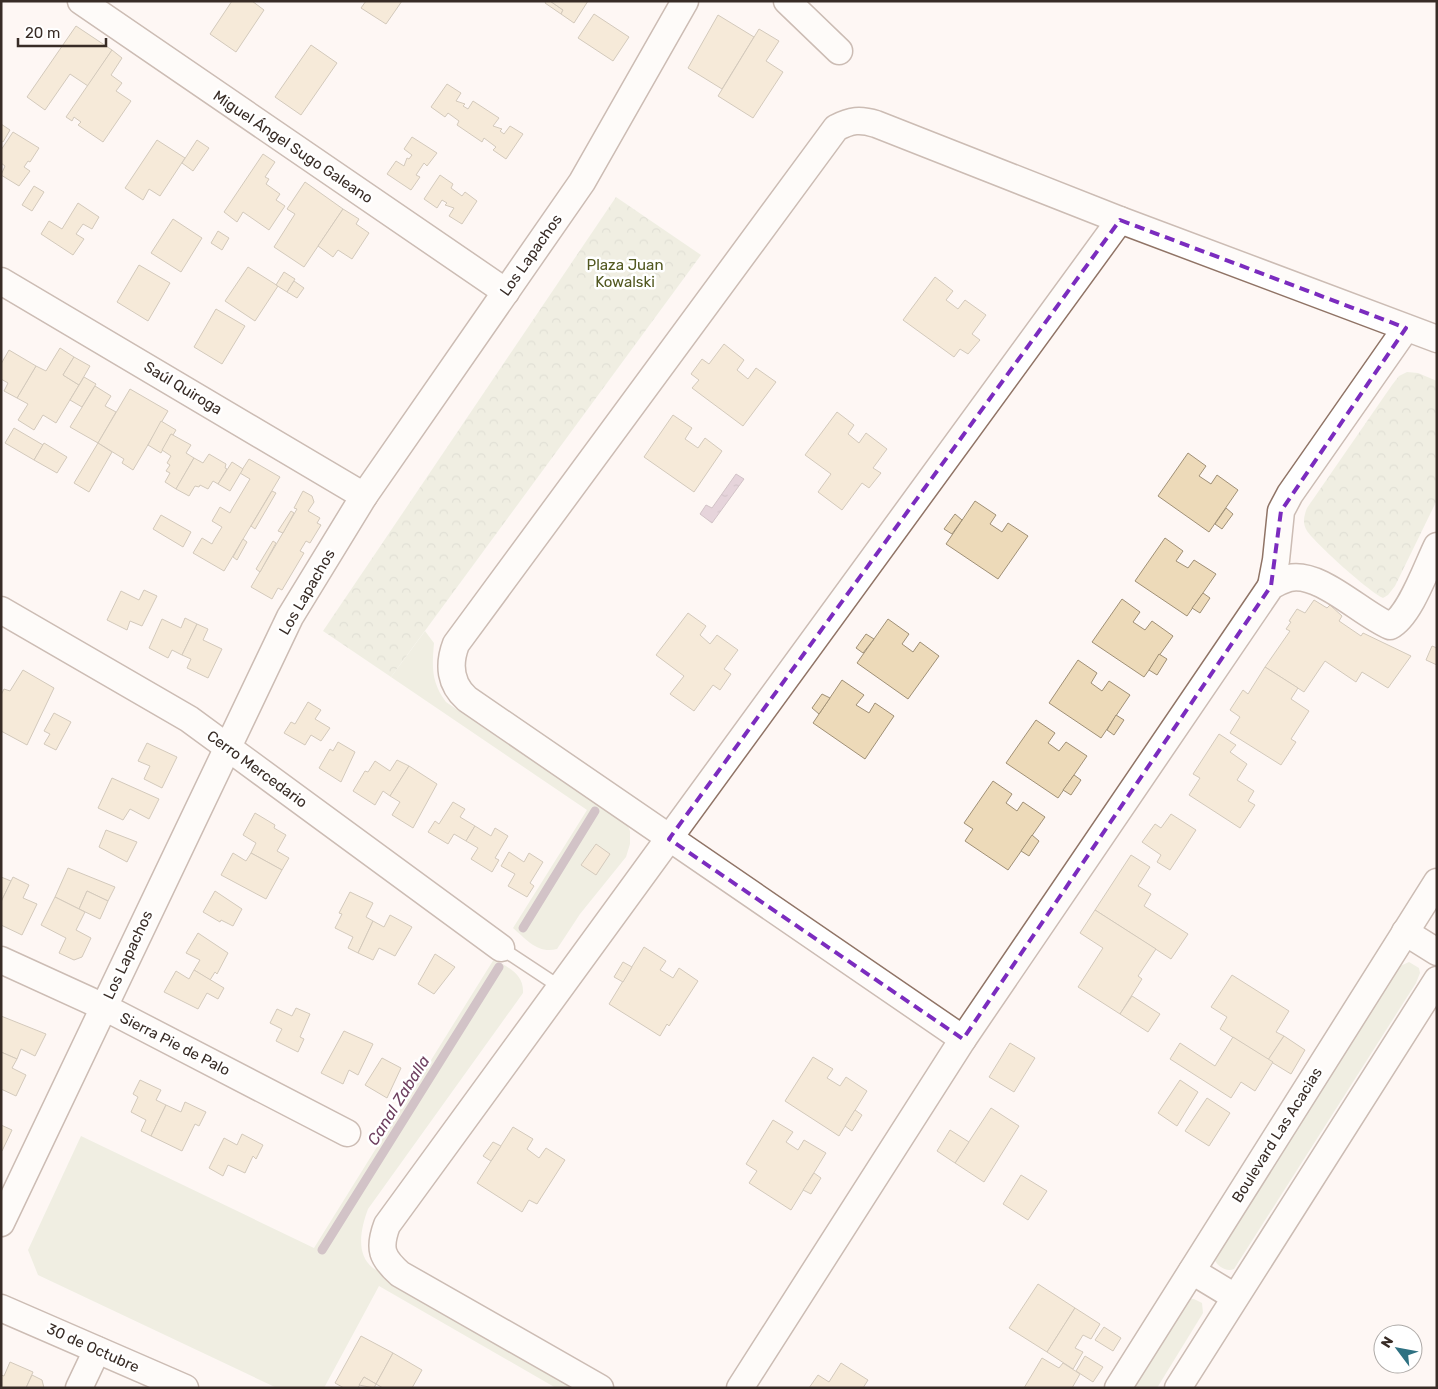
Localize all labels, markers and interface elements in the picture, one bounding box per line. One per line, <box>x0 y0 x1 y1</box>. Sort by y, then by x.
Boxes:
scale bar <box>18 15 105 47</box>
text: 20 m <box>25 24 60 42</box>
street label: Miguel Ángel Sugo Galeano <box>210 87 376 207</box>
street label: Los Lapachos <box>496 210 566 299</box>
park label: Plaza Juan Kowalski <box>587 256 664 291</box>
street label: Saúl Quiroga <box>141 358 225 418</box>
street label: Los Lapachos <box>275 546 339 638</box>
street label: Cerro Mercedario <box>203 727 311 811</box>
street label: Los Lapachos <box>100 907 157 1002</box>
street label: Sierra Pie de Palo <box>117 1009 233 1079</box>
water label: Canal Zaballa <box>363 1052 434 1149</box>
street label: Boulevard Las Acacias <box>1228 1064 1326 1206</box>
street label: 30 de Octubre <box>44 1320 142 1376</box>
north arrow <box>1373 1324 1423 1374</box>
text: N <box>1378 1334 1397 1351</box>

